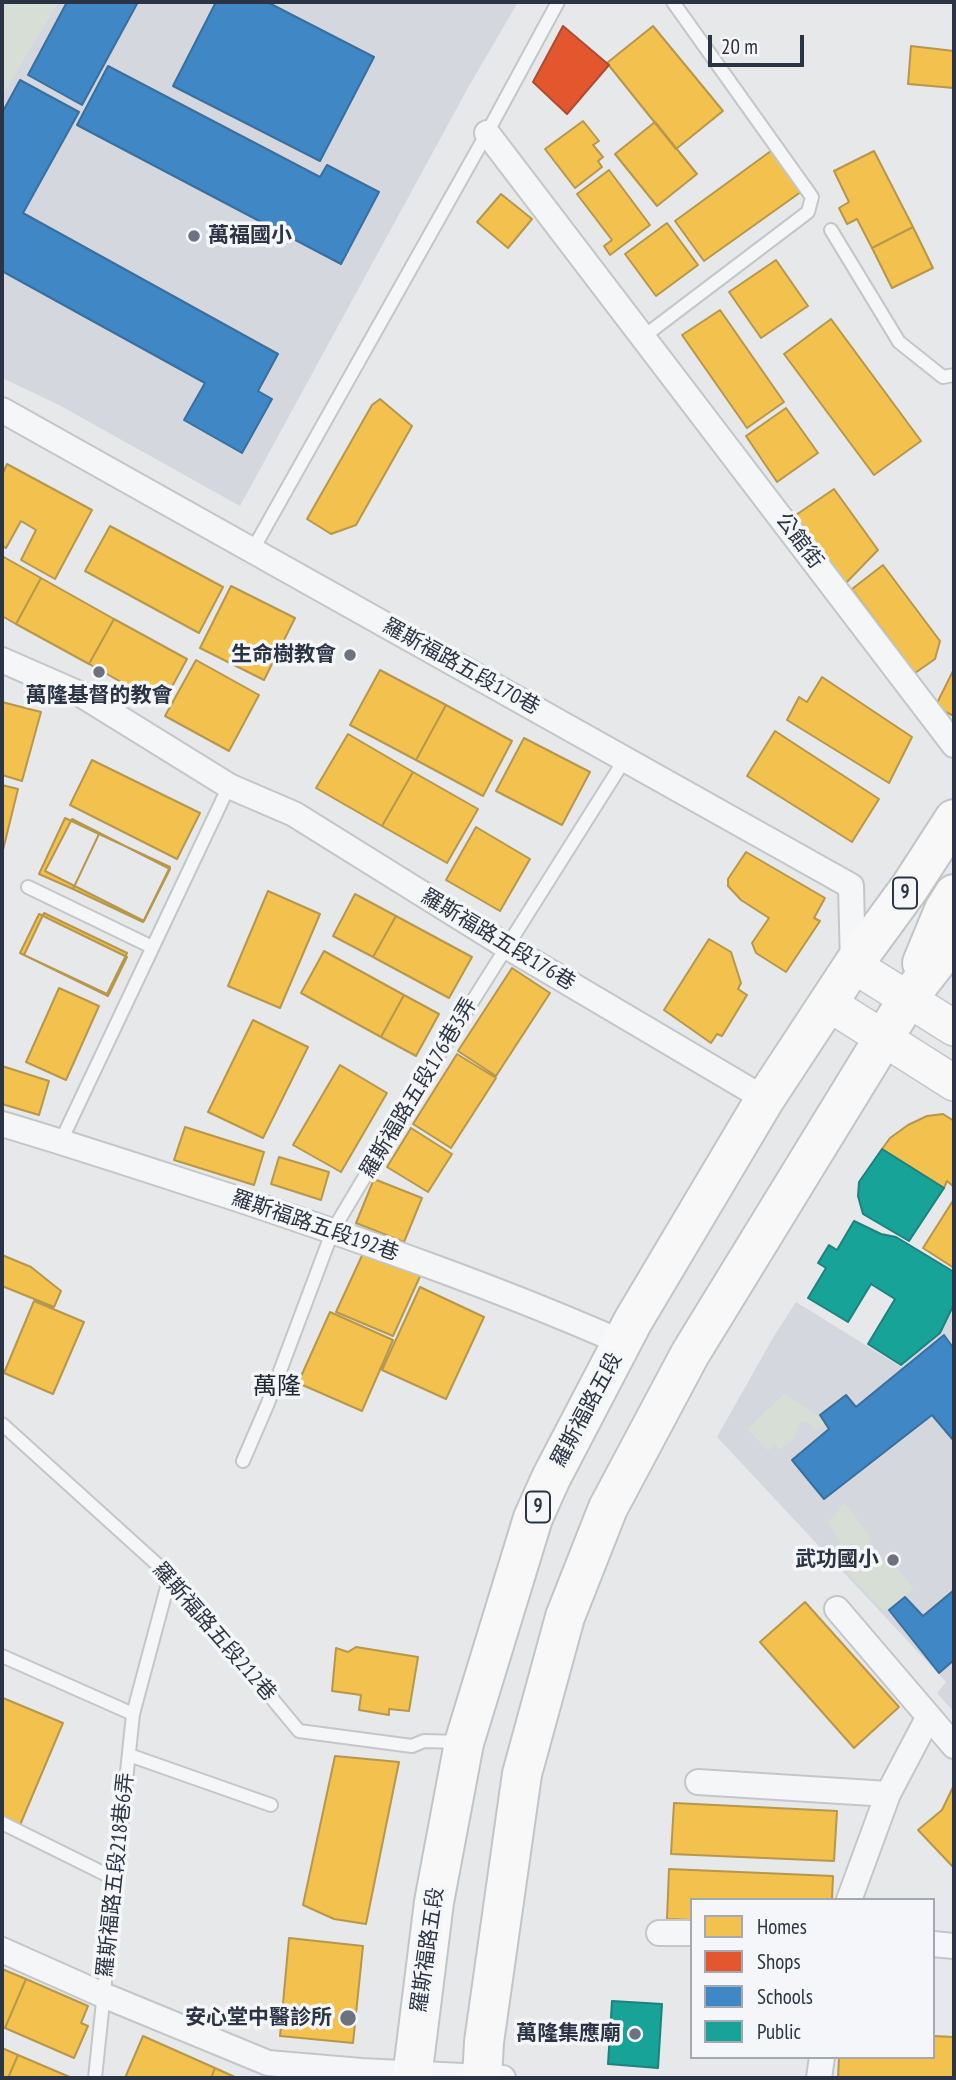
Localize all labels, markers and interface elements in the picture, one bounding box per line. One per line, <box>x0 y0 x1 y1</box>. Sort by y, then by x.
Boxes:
scale bar <box>711 21 807 65</box>
text: 20 m <box>721 33 758 60</box>
place label: 萬福國小 <box>208 223 292 249</box>
marker: 萬福國小 <box>186 228 202 244</box>
street label: 公館街 <box>770 508 828 574</box>
street label: 羅斯福路五段170巷 <box>378 613 544 721</box>
place label: 生命樹教會 <box>231 642 336 668</box>
marker: 生命樹教會 <box>342 647 358 663</box>
marker: 萬隆基督的教會 <box>91 664 107 680</box>
place label: 萬隆基督的教會 <box>26 683 172 709</box>
road number: 9 <box>893 878 917 908</box>
street label: 羅斯福路五段176巷 <box>416 884 580 996</box>
street label: 羅斯福路五段176巷3弄 <box>355 993 483 1183</box>
street label: 羅斯福路五段192巷 <box>228 1186 402 1266</box>
street label: 羅斯福路五段 <box>546 1348 628 1472</box>
district label: 萬隆 <box>253 1373 301 1401</box>
road number: 9 <box>526 1492 550 1522</box>
place label: 武功國小 <box>795 1547 879 1573</box>
marker: 武功國小 <box>885 1552 901 1568</box>
street label: 羅斯福路五段212巷 <box>147 1558 281 1706</box>
street label: 羅斯福路五段218巷6弄 <box>93 1771 139 1979</box>
street label: 羅斯福路五段 <box>407 1886 449 2014</box>
legend <box>690 1898 935 2059</box>
text: Homes <box>757 1913 807 1940</box>
text: Shops <box>757 1948 801 1975</box>
text: Schools <box>757 1983 813 2010</box>
place label: 安心堂中醫診所 <box>185 2005 332 2031</box>
marker: 安心堂中醫診所 <box>338 2008 358 2028</box>
text: Public <box>757 2018 801 2045</box>
place label: 萬隆集應廟 <box>516 2021 621 2047</box>
marker: 萬隆集應廟 <box>627 2026 643 2042</box>

